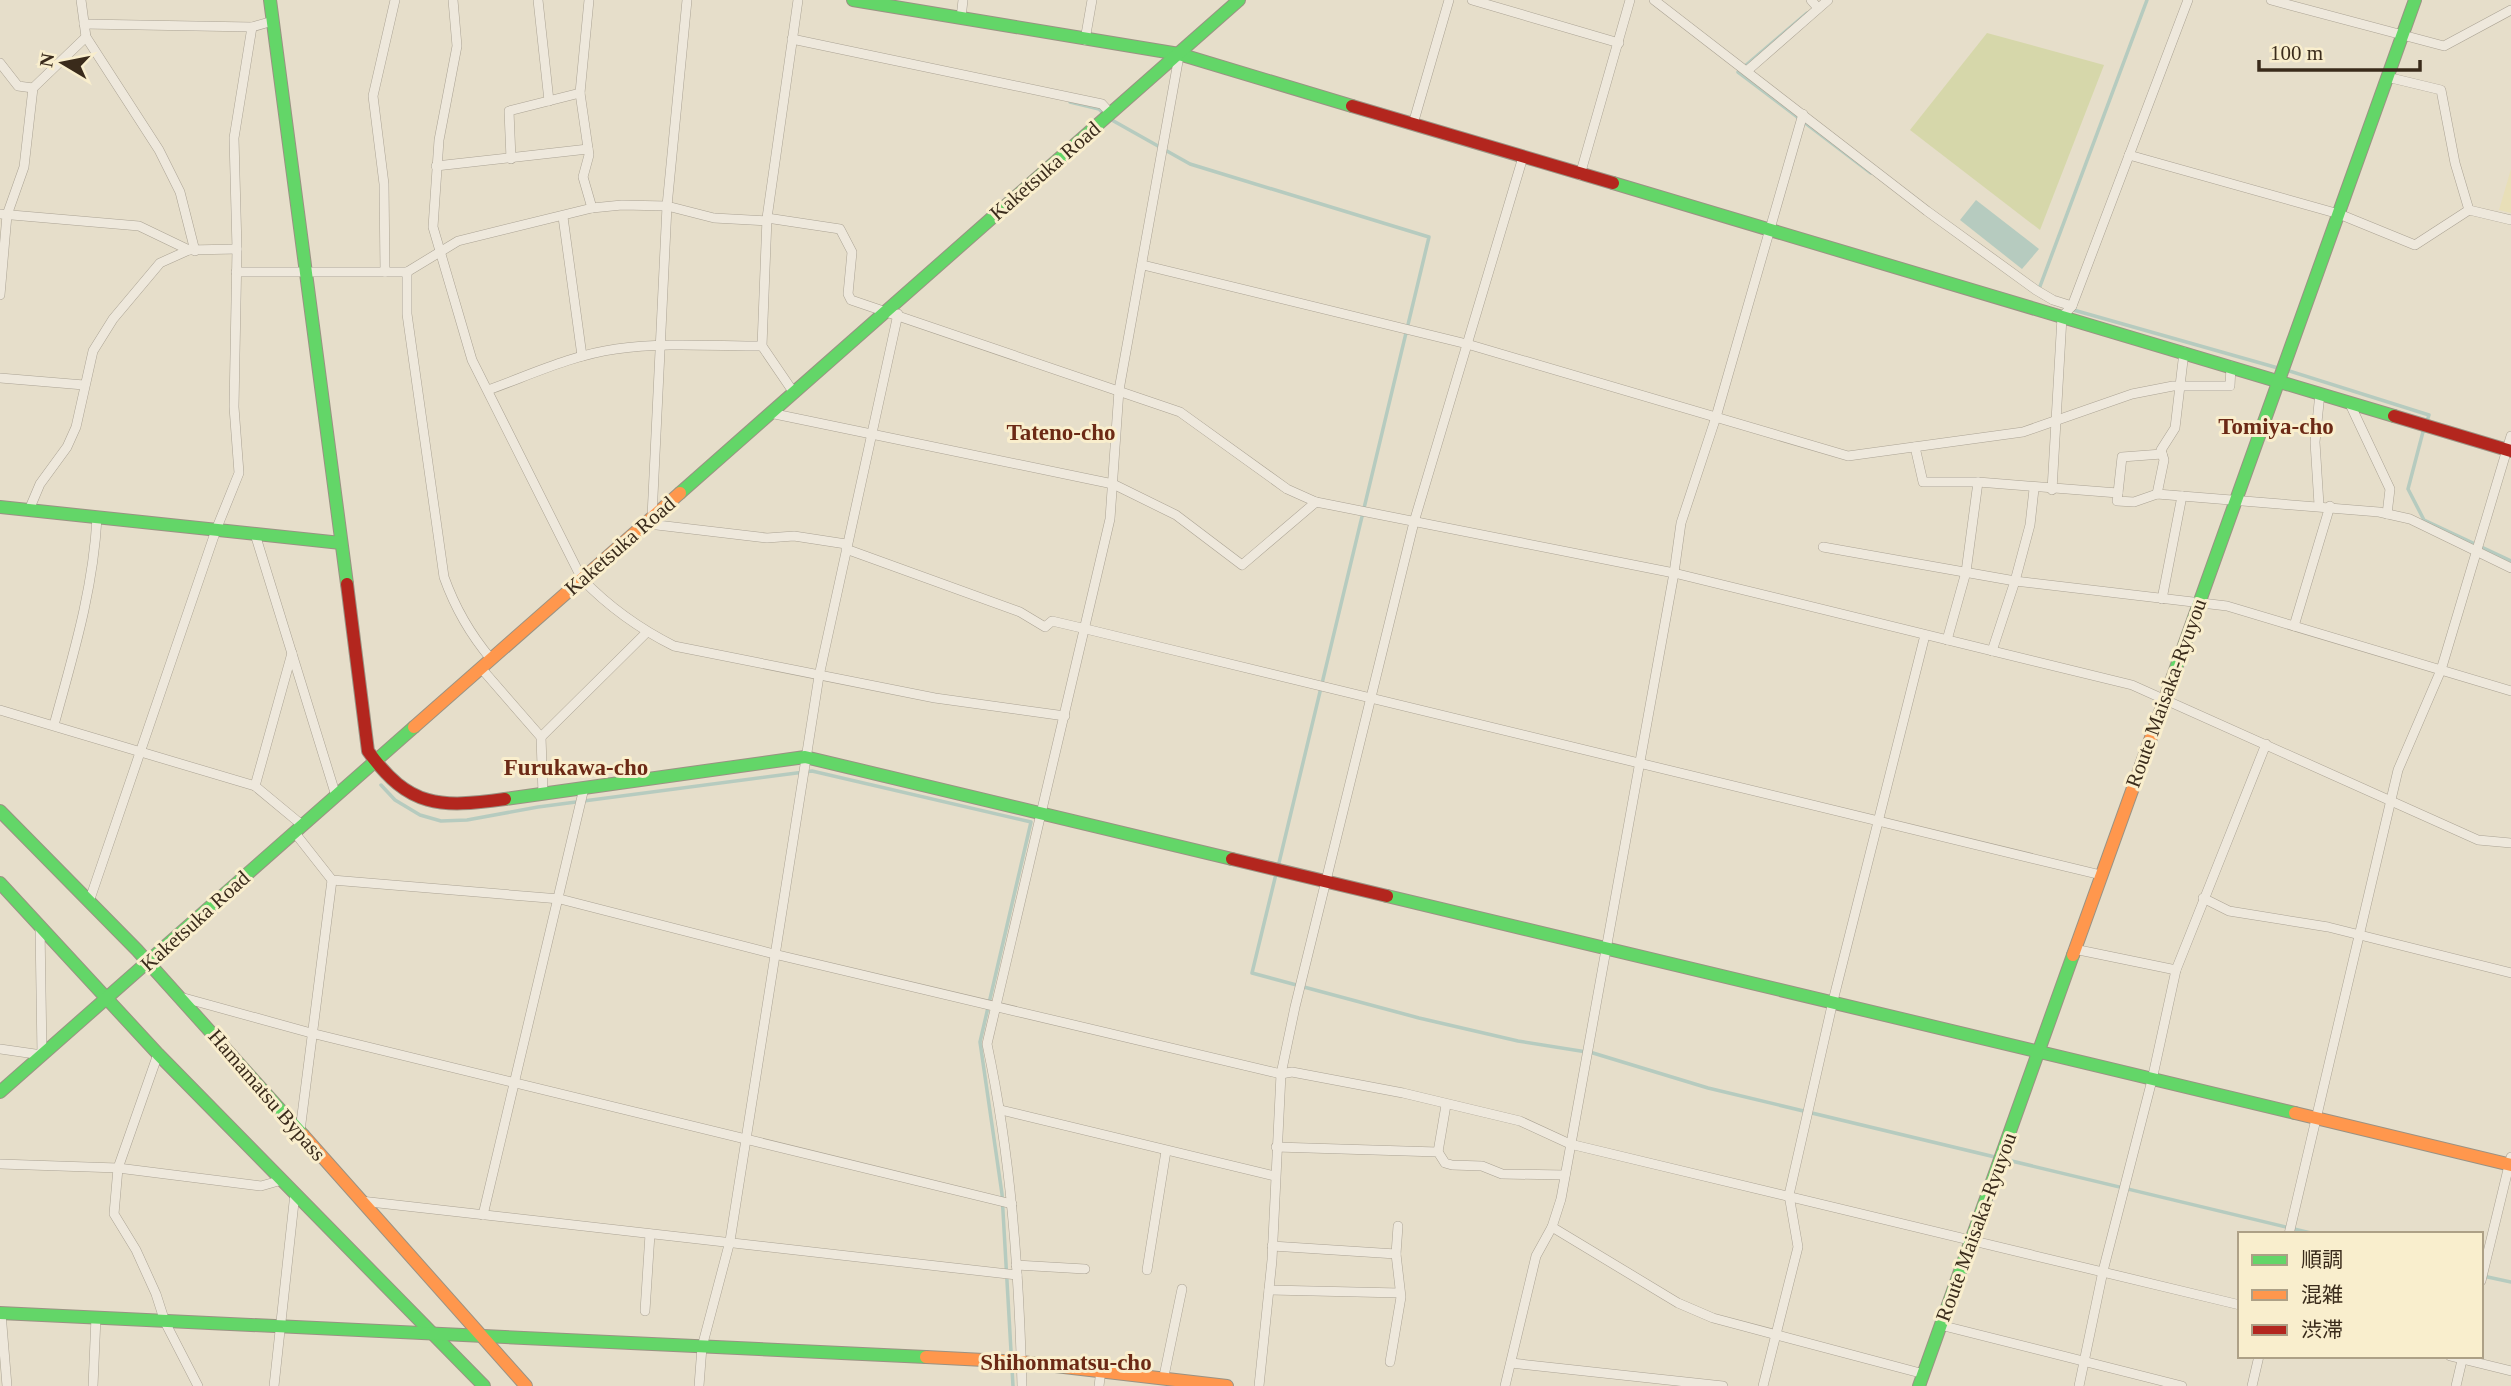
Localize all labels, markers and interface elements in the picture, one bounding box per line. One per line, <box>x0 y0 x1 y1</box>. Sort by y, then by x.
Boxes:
north arrow <box>28 28 98 98</box>
scale bar <box>2259 28 2420 72</box>
text: 100 m <box>2270 41 2323 65</box>
text: N <box>35 51 58 69</box>
street label: Kaketsuka Road <box>985 116 1105 225</box>
district label: Tomiya-cho <box>2218 414 2334 439</box>
district label: Tateno-cho <box>1006 420 1116 445</box>
street label: Kaketsuka Road <box>560 491 680 600</box>
street label: Route Maisaka-Ryuyou <box>2121 595 2212 791</box>
district label: Furukawa-cho <box>504 755 648 780</box>
street label: Kaketsuka Road <box>136 866 255 976</box>
street label: Hamamatsu Bypass <box>203 1024 331 1166</box>
street label: Route Maisaka-Ryuyou <box>1931 1129 2022 1325</box>
legend <box>2238 1232 2483 1358</box>
text: 順調 <box>2301 1248 2343 1272</box>
text: 混雑 <box>2301 1283 2343 1307</box>
text: 渋滞 <box>2301 1318 2343 1342</box>
district label: Shihonmatsu-cho <box>980 1350 1152 1375</box>

